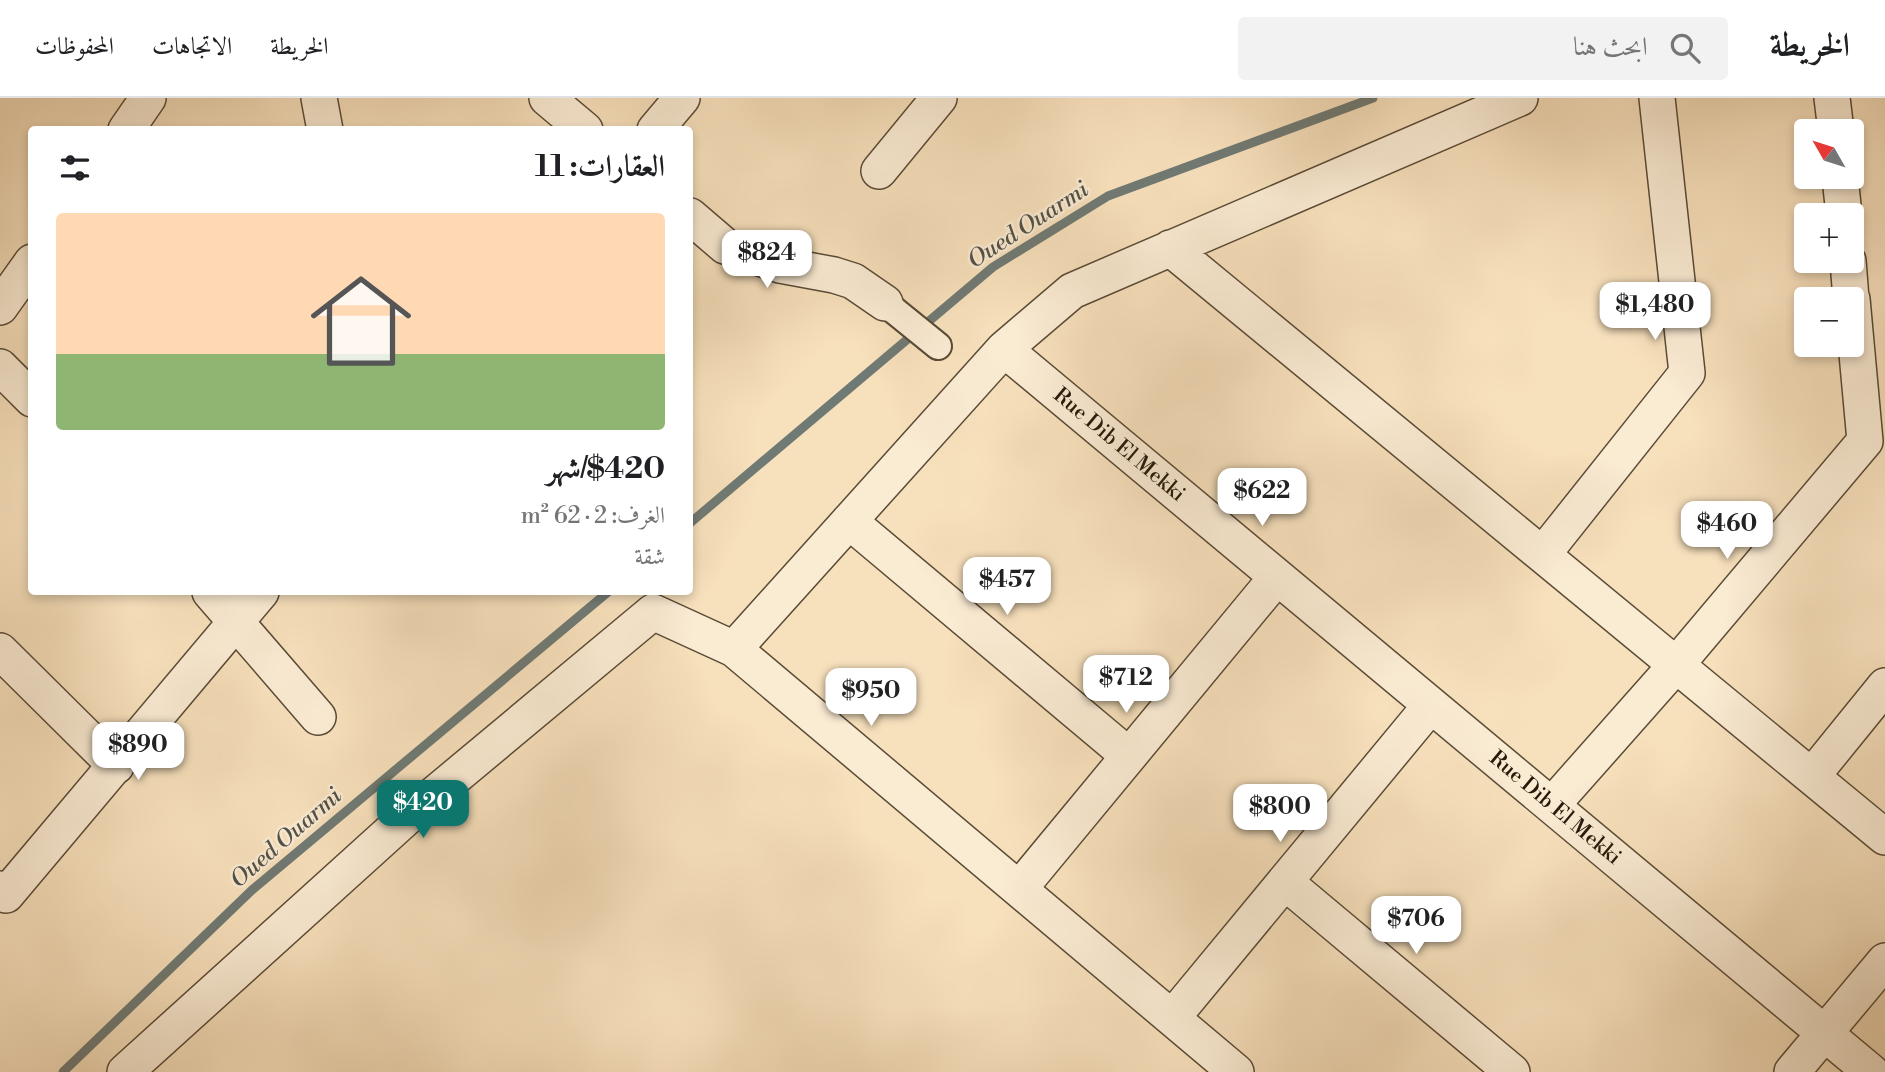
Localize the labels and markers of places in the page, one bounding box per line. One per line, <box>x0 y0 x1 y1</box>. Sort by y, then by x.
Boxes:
pin: $824 <box>726 230 808 290</box>
pin: $1,480 <box>1598 282 1712 342</box>
pin: $622 <box>1221 468 1303 528</box>
pin: $460 <box>1686 502 1768 561</box>
pin: $457 <box>966 558 1048 617</box>
pin: $712 <box>1085 656 1167 715</box>
pin: $950 <box>830 668 912 728</box>
pin: $890 <box>97 722 179 782</box>
pin: $420 <box>382 780 464 840</box>
pin: $800 <box>1239 784 1321 844</box>
pin: $706 <box>1375 896 1457 956</box>

